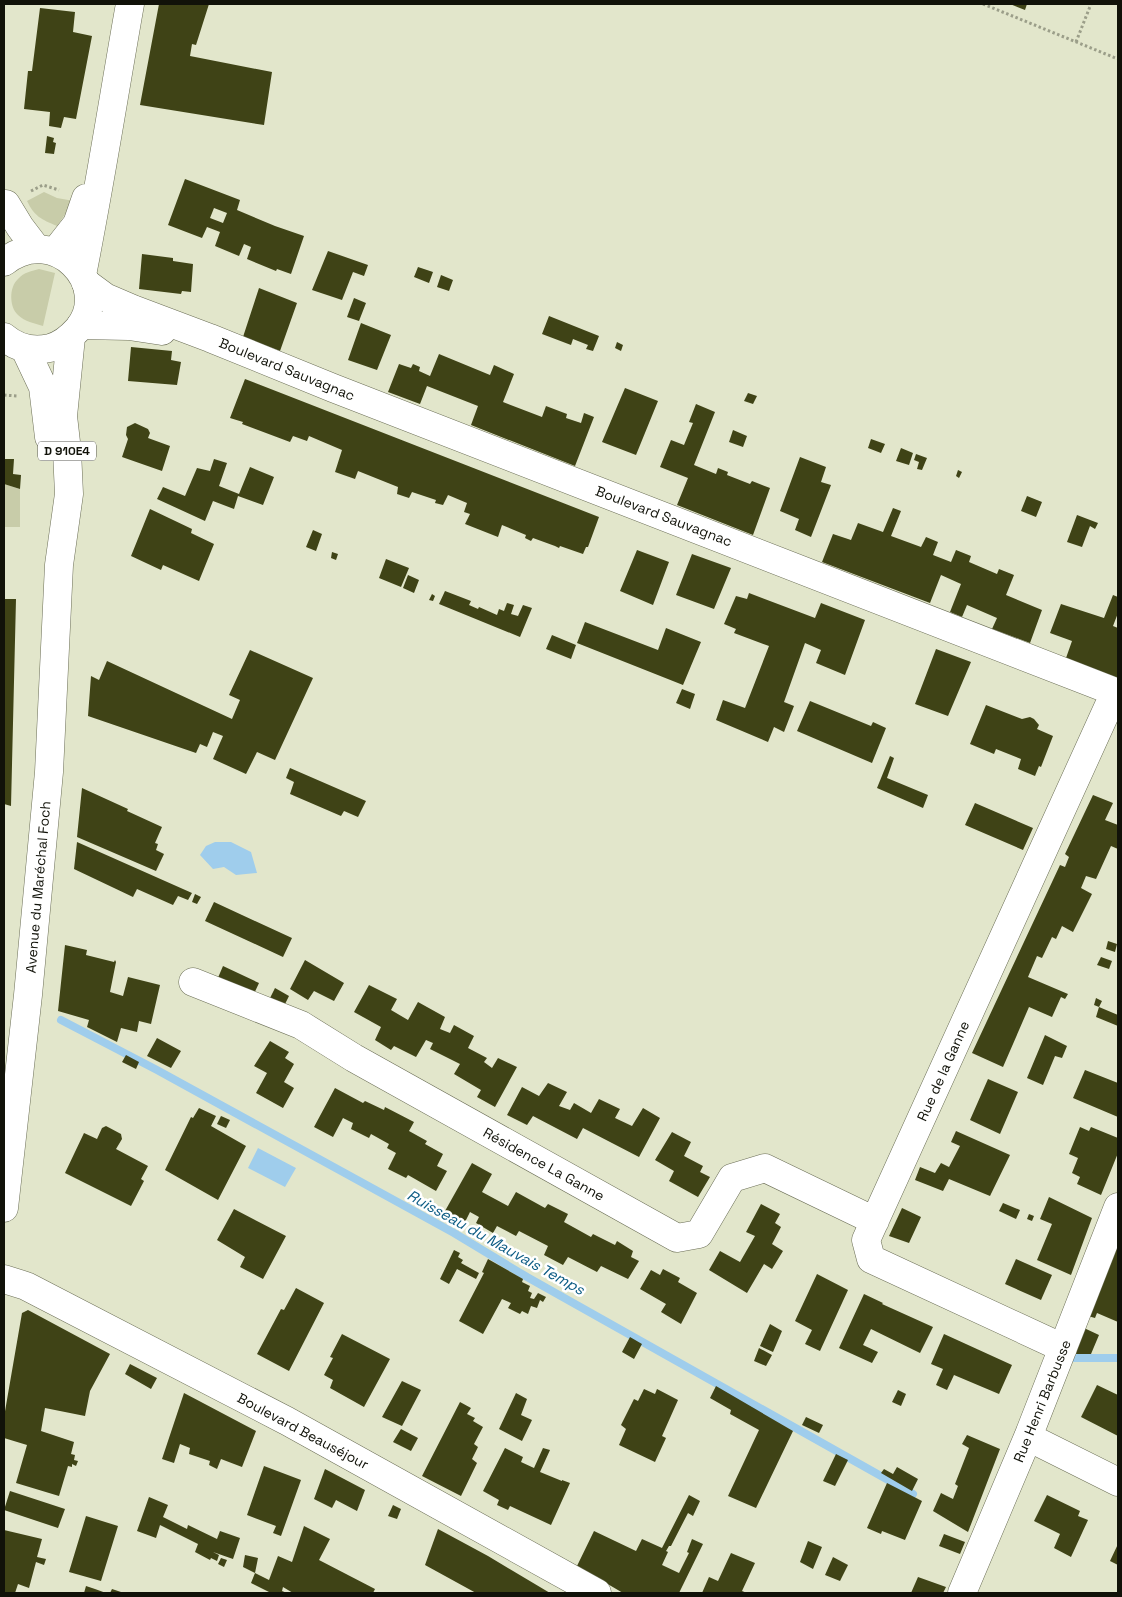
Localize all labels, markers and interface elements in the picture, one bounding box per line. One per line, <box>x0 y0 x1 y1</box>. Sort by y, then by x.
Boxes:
street label: Boulevard Sauvagnac <box>216 334 358 404</box>
road number: D 910E4 <box>38 442 96 461</box>
street label: Boulevard Sauvagnac <box>593 482 735 550</box>
street label: Avenue du Maréchal Foch <box>22 800 54 974</box>
street label: Rue de la Ganne <box>913 1018 973 1124</box>
street label: Résidence La Ganne <box>480 1123 608 1205</box>
water label: Ruisseau du Mauvais Temps <box>404 1185 589 1299</box>
street label: Rue Henri Barbusse <box>1009 1337 1075 1465</box>
street label: Boulevard Beauséjour <box>234 1389 372 1473</box>

